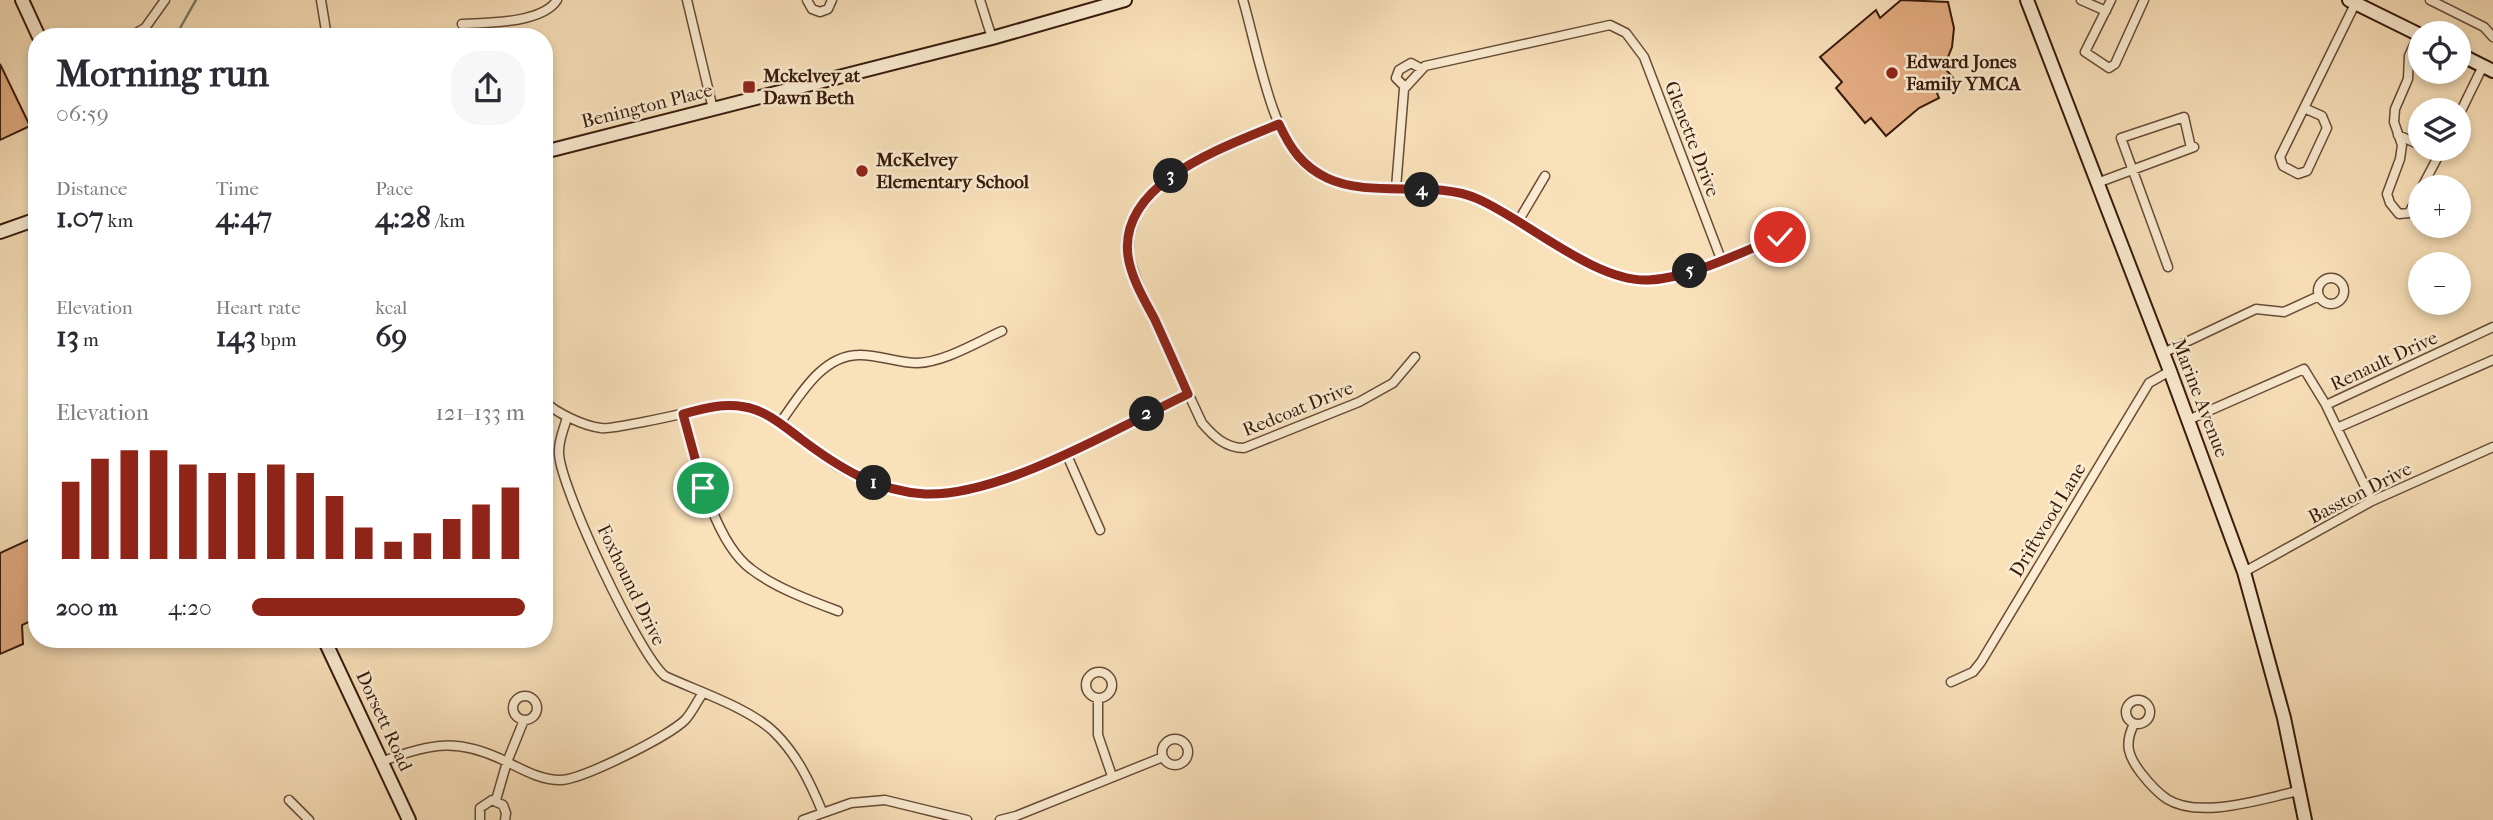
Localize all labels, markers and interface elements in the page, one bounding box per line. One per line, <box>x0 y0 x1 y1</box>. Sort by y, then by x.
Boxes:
map controls <box>2408 21 2471 315</box>
button: locate <box>2408 21 2471 84</box>
text: Morning run <box>56 51 269 96</box>
button: share <box>451 51 525 125</box>
place label: Edward Jones Family YMCA <box>1905 51 2021 95</box>
place label: Mckelvey at Dawn Beth <box>762 65 861 109</box>
marker: Edward Jones Family YMCA <box>1884 65 1900 81</box>
street label: Glenette Drive <box>1660 78 1724 200</box>
street label: Benington Place <box>579 79 715 133</box>
marker: Mckelvey at Dawn Beth <box>741 79 757 95</box>
button: layers <box>2408 98 2471 161</box>
text: 06:59 <box>56 100 109 127</box>
place label: McKelvey Elementary School <box>875 149 1030 193</box>
pin: 3 <box>1154 158 1188 194</box>
marker: McKelvey Elementary School <box>854 163 870 179</box>
text: 3 <box>1167 164 1174 186</box>
pin: 4 <box>1404 172 1440 208</box>
button: + <box>2408 175 2471 238</box>
text: Distance <box>56 178 127 200</box>
text: Time <box>216 178 259 200</box>
text: Pace <box>375 178 413 200</box>
text: 4 <box>1416 178 1427 200</box>
text: 1.07 <box>56 200 104 235</box>
text: 4:47 <box>216 200 272 235</box>
text: 4:28 <box>375 200 431 235</box>
pin <box>1750 207 1810 267</box>
text: km <box>104 210 133 232</box>
text: /km <box>431 210 465 232</box>
icon: check <box>1761 218 1799 256</box>
button: − <box>2408 252 2471 315</box>
pin: 5 <box>1672 254 1708 288</box>
text: 5 <box>1685 259 1694 281</box>
text: Elevation <box>56 297 133 319</box>
text: Heart rate <box>216 297 301 319</box>
text: kcal <box>375 297 407 319</box>
text: 13 <box>56 319 79 354</box>
text: 143 <box>216 319 256 354</box>
text: 69 <box>375 319 407 354</box>
street label: Renault Drive <box>2327 327 2441 395</box>
text: m <box>79 329 99 351</box>
text: bpm <box>256 329 296 351</box>
street label: Marine Avenue <box>2167 335 2233 461</box>
street label: Redcoat Drive <box>1239 377 1357 441</box>
pin: 2 <box>1130 396 1164 432</box>
text: Elevation <box>56 399 149 426</box>
text: 121–133 m <box>436 399 525 426</box>
text: 2 <box>1142 402 1151 424</box>
pin <box>673 458 733 518</box>
street label: Basston Drive <box>2305 458 2415 528</box>
street label: Driftwood Lane <box>2005 459 2091 581</box>
pin: 1 <box>856 466 892 500</box>
icon: arrive <box>684 469 722 507</box>
text: 1 <box>870 471 877 493</box>
street label: Foxhound Drive <box>592 521 670 649</box>
text: 200 m <box>56 594 117 621</box>
text: 4:20 <box>168 594 212 621</box>
street label: Dorsett Road <box>351 667 417 775</box>

